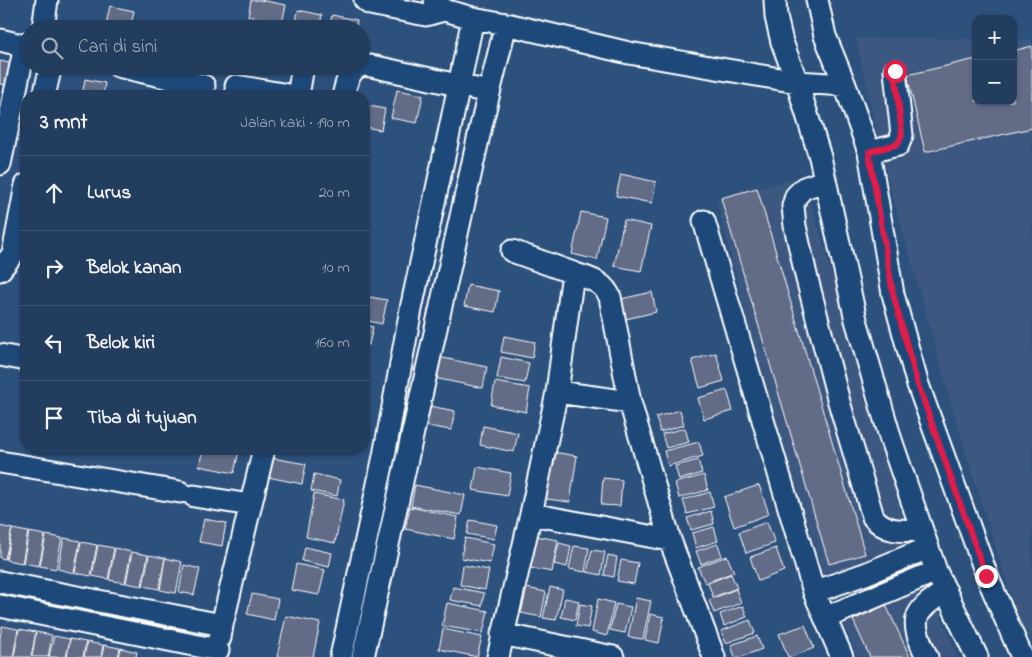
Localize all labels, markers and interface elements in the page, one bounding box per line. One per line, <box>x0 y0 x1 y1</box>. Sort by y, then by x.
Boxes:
map controls <box>972 15 1017 105</box>
button: + <box>972 15 1017 60</box>
search box <box>20 20 370 75</box>
icon: search <box>38 34 66 62</box>
text: Cari di sini <box>78 34 157 61</box>
route start <box>884 60 907 83</box>
button: − <box>972 60 1017 105</box>
text: 3 mnt <box>40 108 88 138</box>
text: Jalan kaki · 190 m <box>240 111 350 135</box>
icon: ahead <box>40 179 68 207</box>
text: Lurus <box>87 180 131 207</box>
text: 20 m <box>319 181 350 205</box>
icon: right <box>40 254 68 282</box>
text: Belok kanan <box>87 255 181 282</box>
text: 10 m <box>322 256 350 280</box>
icon: left <box>40 329 68 357</box>
text: Belok kiri <box>87 330 155 357</box>
text: 160 m <box>315 331 350 355</box>
icon: arrive <box>40 404 68 432</box>
text: Tiba di tujuan <box>87 405 197 432</box>
route end <box>975 565 998 588</box>

